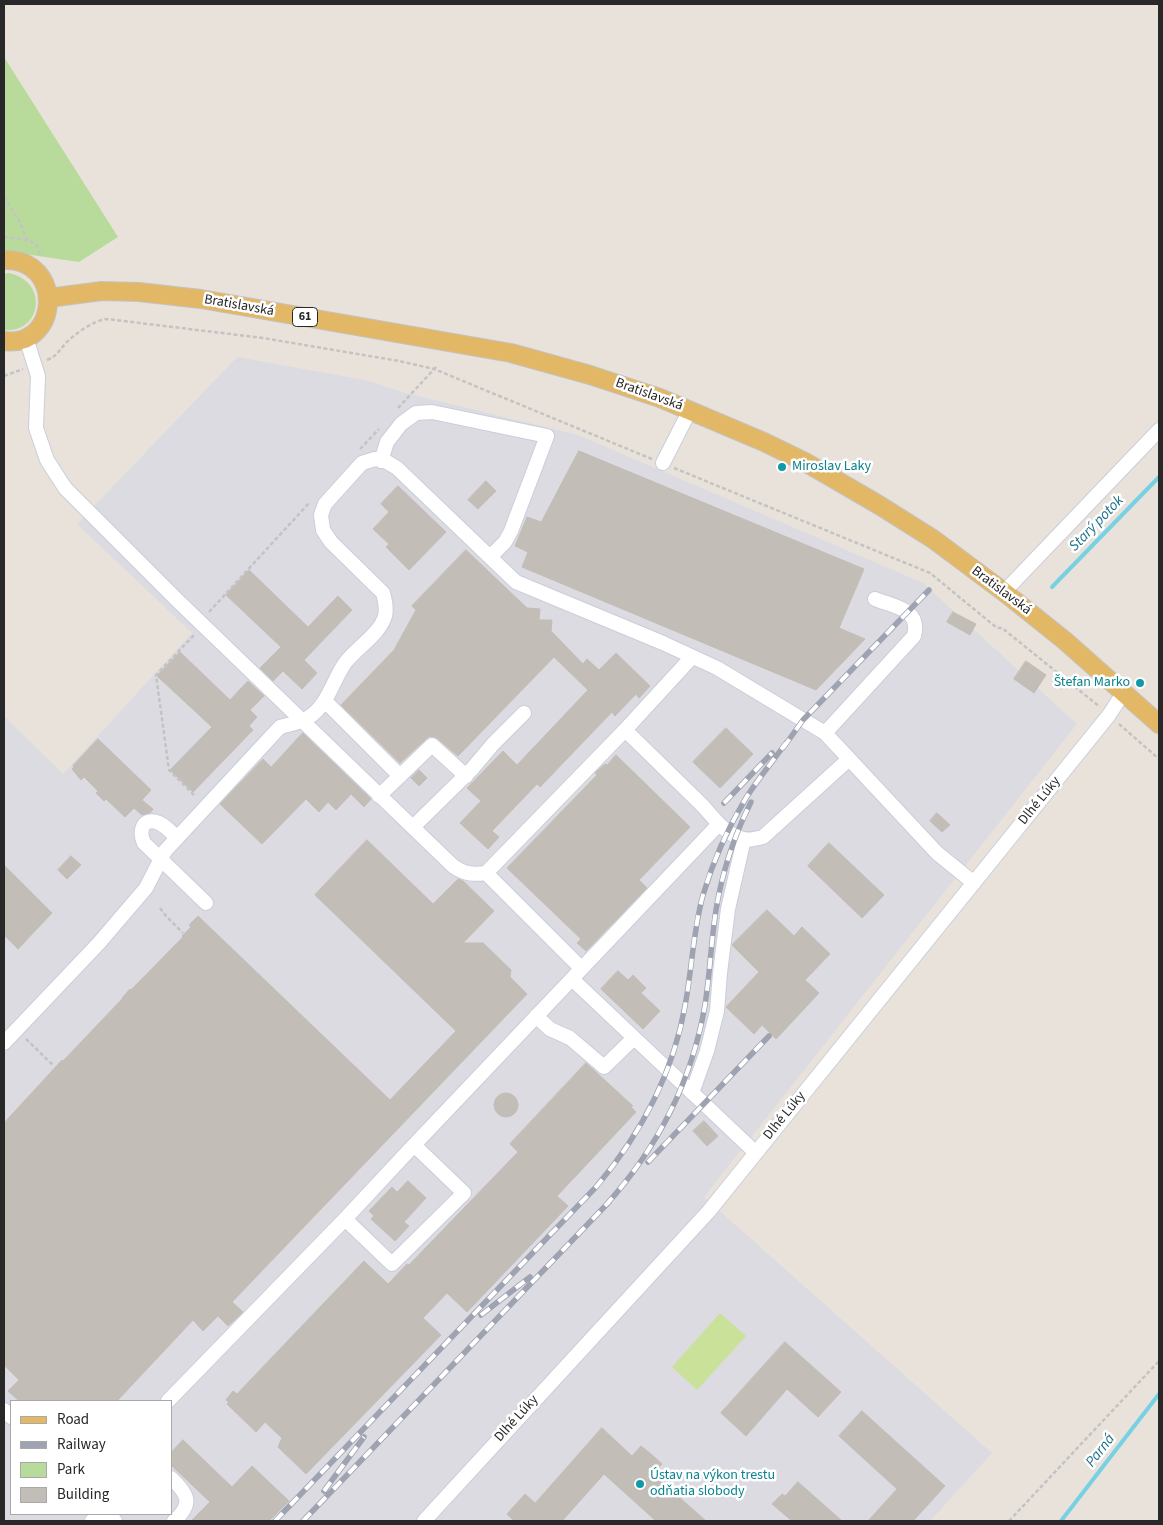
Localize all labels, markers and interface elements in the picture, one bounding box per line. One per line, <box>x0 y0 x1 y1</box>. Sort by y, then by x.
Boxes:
street label: Bratislavská <box>203 292 275 320</box>
road number: 61 <box>292 308 318 326</box>
street label: Bratislavská <box>613 375 685 415</box>
place label: Miroslav Laky <box>792 459 871 475</box>
marker: Miroslav Laky <box>776 461 788 473</box>
water label: Starý potok <box>1066 492 1128 556</box>
street label: Bratislavská <box>968 563 1034 619</box>
place label: Štefan Marko <box>1054 675 1130 691</box>
marker: Štefan Marko <box>1134 677 1146 689</box>
street label: Dlhé Lúky <box>1015 773 1065 829</box>
street label: Dlhé Lúky <box>760 1088 810 1144</box>
street label: Dlhé Lúky <box>492 1392 542 1446</box>
legend <box>10 1400 172 1515</box>
text: Road <box>57 1409 89 1430</box>
water label: Parná <box>1082 1431 1120 1471</box>
text: Railway <box>57 1434 106 1455</box>
text: Park <box>57 1459 85 1480</box>
place label: Ústav na výkon trestu odňatia slobody <box>650 1468 775 1500</box>
marker: Ústav na výkon trestu odňatia slobody <box>634 1478 646 1490</box>
text: Building <box>57 1484 109 1505</box>

